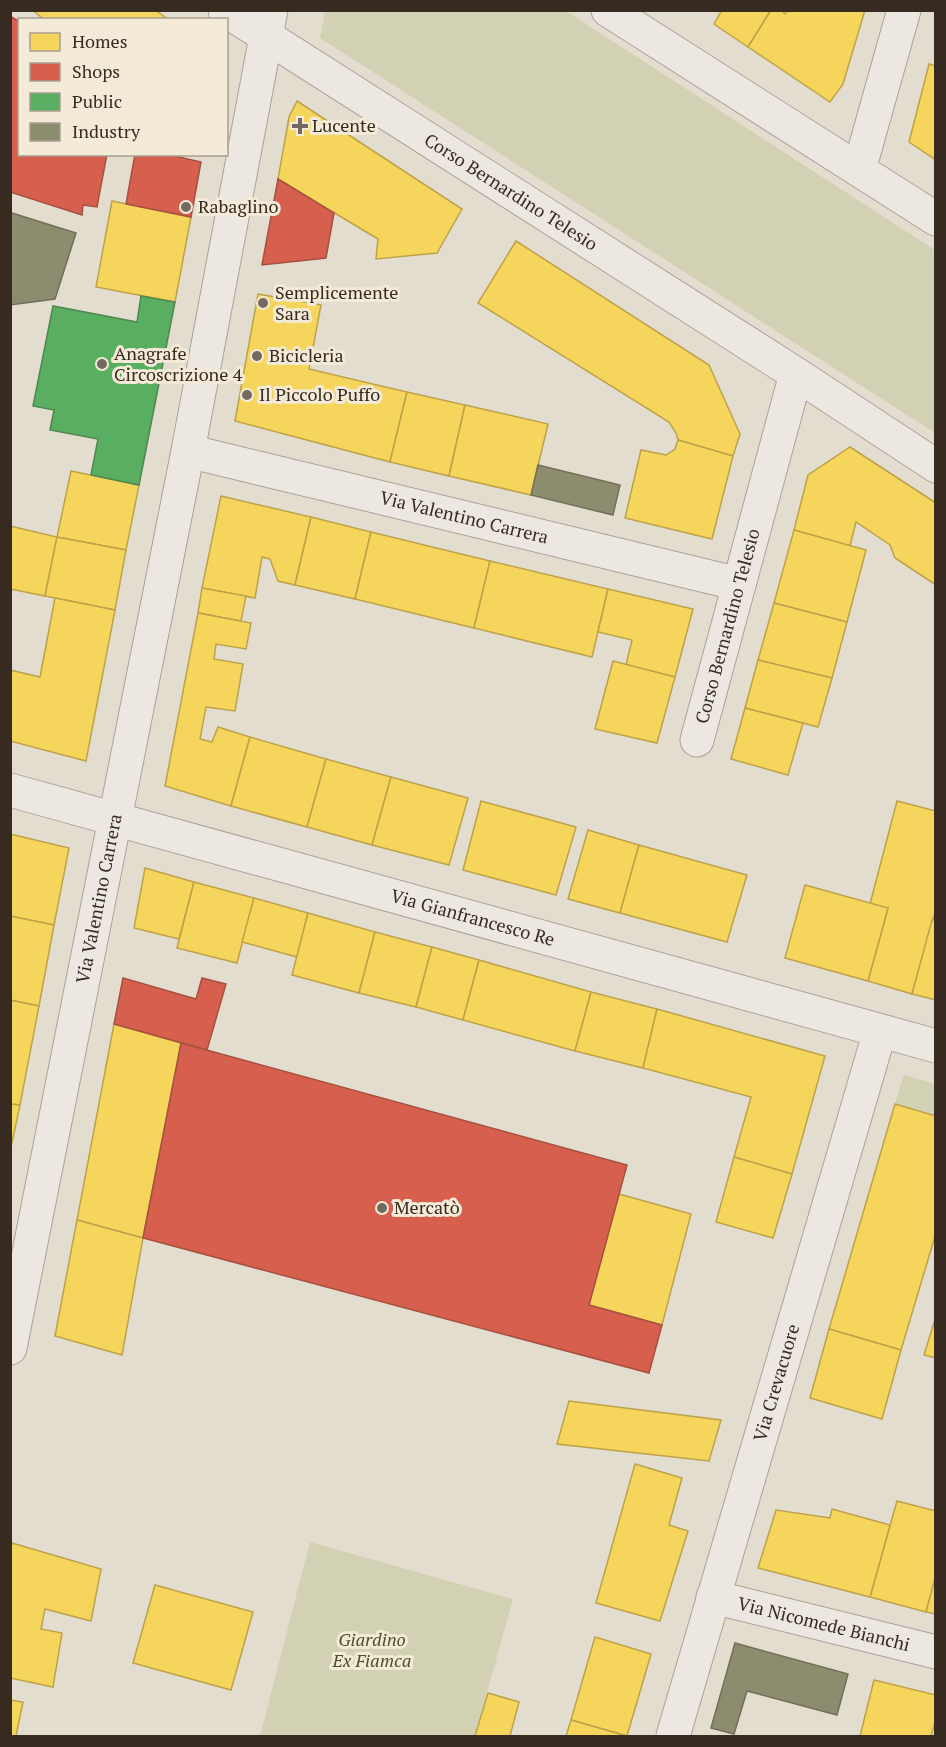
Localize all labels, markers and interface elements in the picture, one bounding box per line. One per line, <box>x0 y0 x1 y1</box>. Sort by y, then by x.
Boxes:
legend <box>18 18 228 156</box>
text: Homes <box>72 29 127 53</box>
text: Shops <box>72 59 120 83</box>
text: Public <box>72 89 122 113</box>
place label: Lucente <box>312 113 376 137</box>
text: Industry <box>72 119 141 143</box>
marker: Lucente <box>293 119 307 133</box>
street label: Corso Bernardino Telesio <box>420 127 603 256</box>
place label: Rabaglino <box>198 194 278 218</box>
marker: Rabaglino <box>179 200 193 214</box>
place label: Semplicemente Sara <box>275 280 398 325</box>
marker: Semplicemente Sara <box>256 296 270 310</box>
place label: Anagrafe Circoscrizione 4 <box>114 341 243 386</box>
place label: Bicicleria <box>269 343 344 367</box>
marker: Bicicleria <box>250 349 264 363</box>
marker: Anagrafe Circoscrizione 4 <box>95 357 109 371</box>
place label: Il Piccolo Puffo <box>259 382 380 406</box>
marker: Il Piccolo Puffo <box>240 388 254 402</box>
street label: Via Valentino Carrera <box>378 485 551 549</box>
street label: Corso Bernardino Telesio <box>689 526 765 726</box>
street label: Via Valentino Carrera <box>70 812 127 986</box>
street label: Via Gianfrancesco Re <box>388 883 558 951</box>
place label: Mercatò <box>394 1195 460 1219</box>
marker: Mercatò <box>375 1201 389 1215</box>
street label: Via Crevacuore <box>747 1321 804 1444</box>
street label: Via Nicomede Bianchi <box>735 1591 913 1656</box>
park label: Giardino Ex Fiamca <box>332 1627 411 1672</box>

